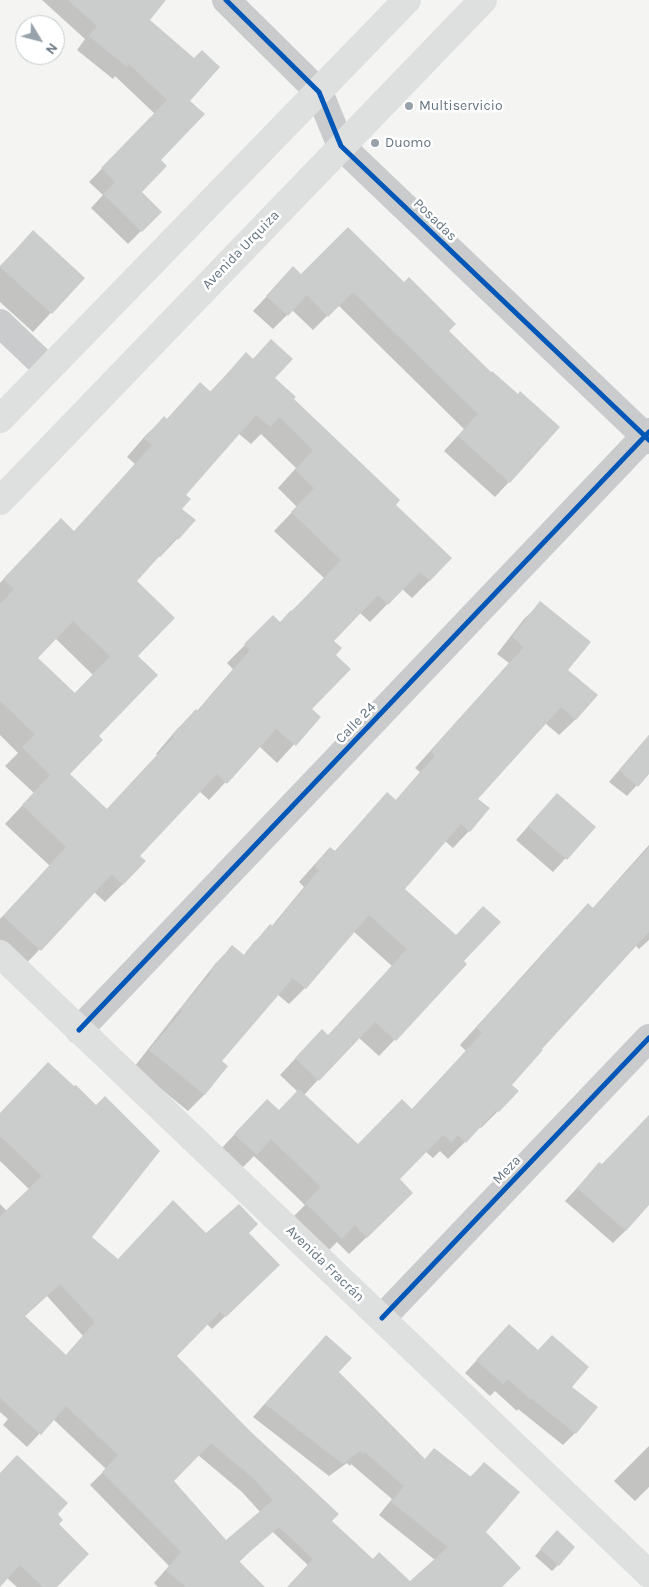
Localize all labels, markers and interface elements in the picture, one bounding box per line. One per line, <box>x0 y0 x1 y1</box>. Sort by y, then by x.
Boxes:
north arrow <box>15 15 65 65</box>
text: N <box>42 40 61 58</box>
place label: Multiservicio <box>419 98 503 114</box>
marker: Multiservicio <box>403 100 415 112</box>
place label: Duomo <box>385 135 431 151</box>
marker: Duomo <box>369 137 381 149</box>
street label: Posadas <box>410 195 460 245</box>
street label: Avenida Urquiza <box>199 207 283 293</box>
street label: Calle 24 <box>332 699 380 747</box>
street label: Meza <box>489 1152 525 1188</box>
street label: Avenida Fracrán <box>282 1222 368 1306</box>

